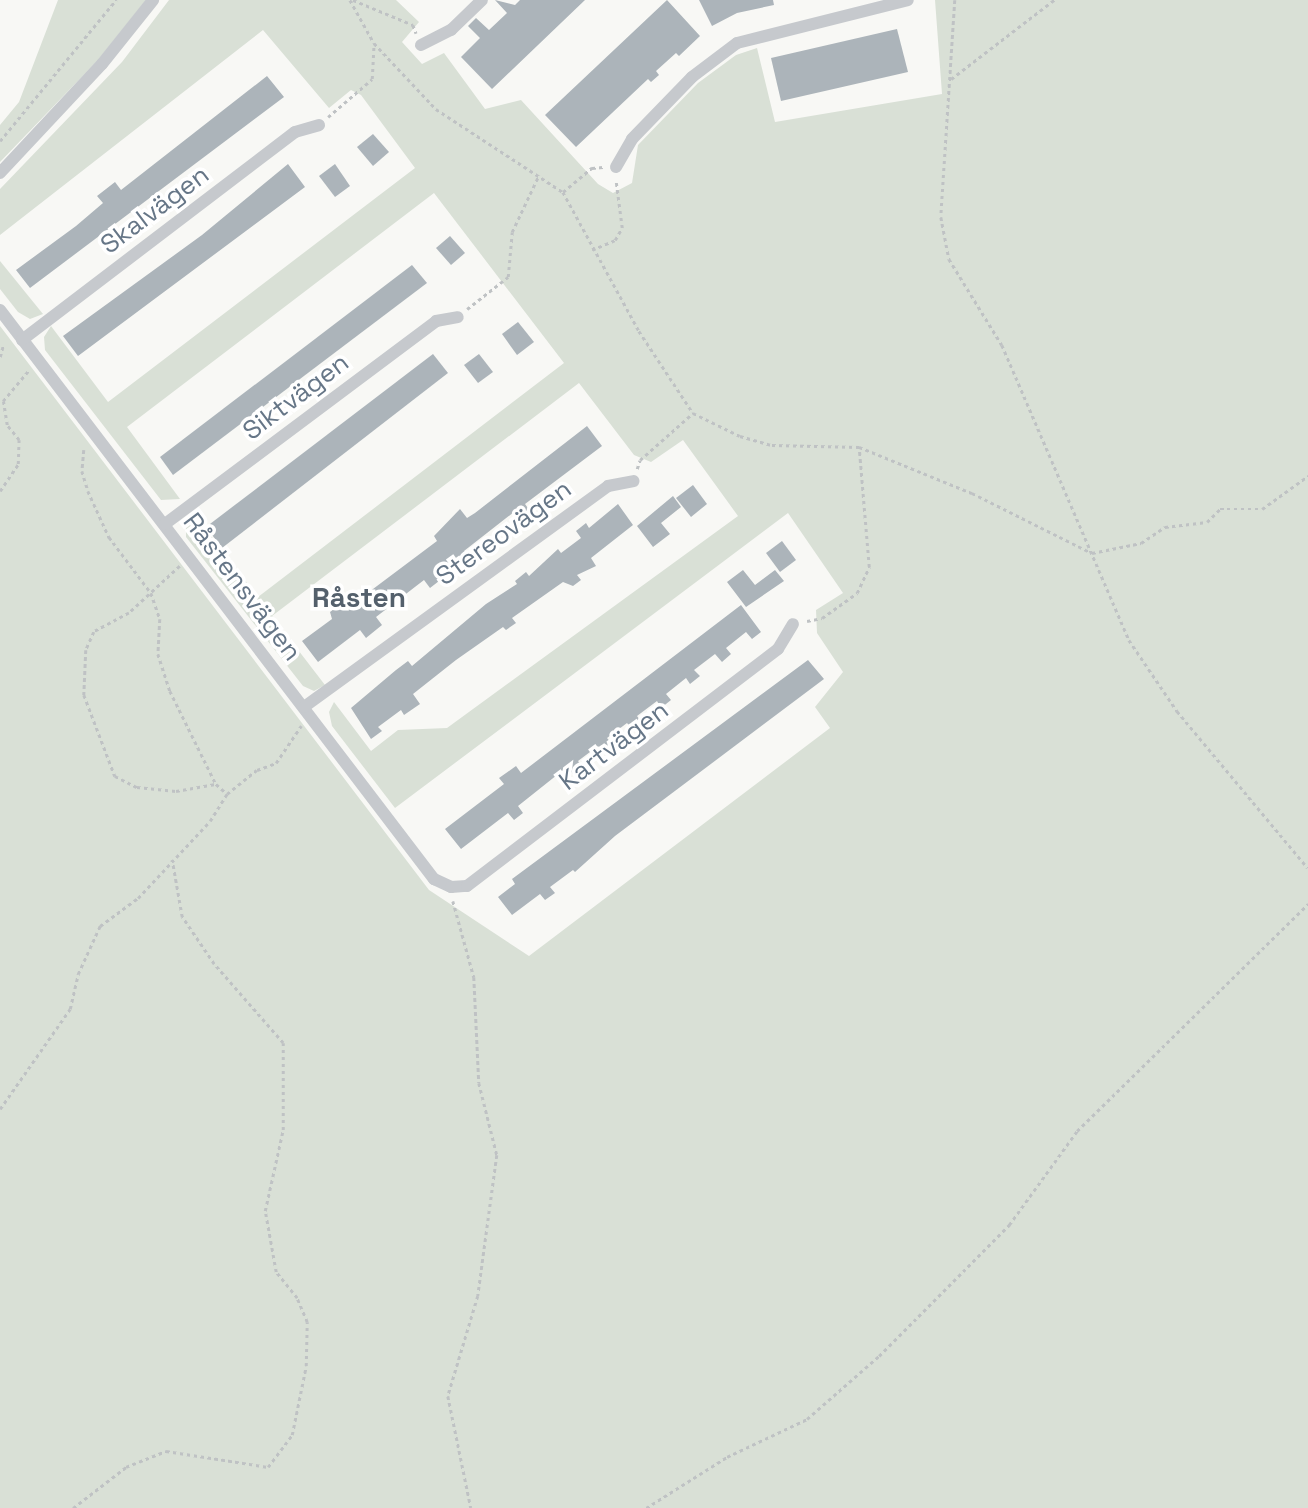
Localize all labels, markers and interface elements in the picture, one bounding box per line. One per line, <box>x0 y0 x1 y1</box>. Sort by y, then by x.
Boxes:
street label: Skalvägen <box>95 159 215 261</box>
street label: Siktvägen <box>237 347 355 447</box>
street label: Stereovägen <box>430 474 578 592</box>
street label: Råstensvägen <box>176 507 308 667</box>
district label: Råsten <box>312 580 406 614</box>
street label: Kartvägen <box>553 695 675 797</box>

